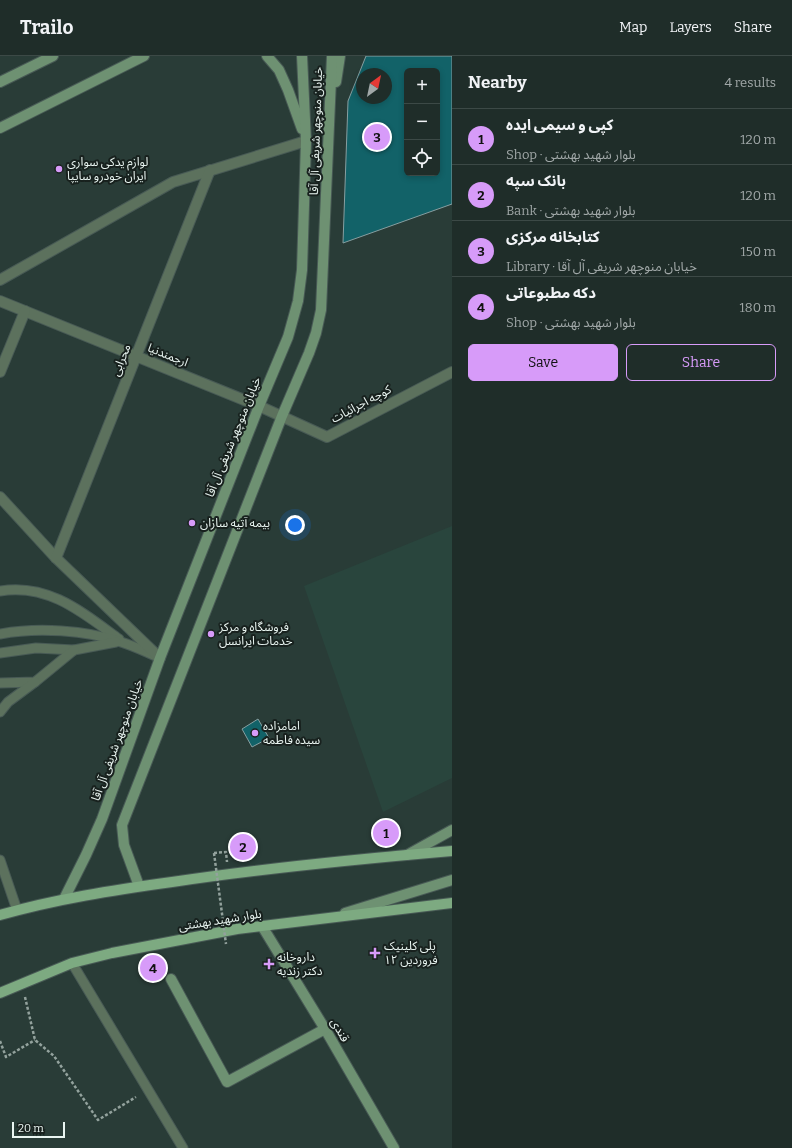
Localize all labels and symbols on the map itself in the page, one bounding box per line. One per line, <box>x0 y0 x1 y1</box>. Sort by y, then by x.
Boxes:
street label: خیابان منوچهر شریفی آل آقا <box>307 67 326 196</box>
north arrow <box>356 68 392 104</box>
pin: 3 <box>364 122 390 152</box>
place label: لوازم یدکی سواری ایران خودرو سایپا <box>67 155 148 184</box>
marker: لوازم یدکی سواری ایران خودرو سایپا <box>54 164 64 174</box>
street label: ارجمندنیا <box>146 341 190 370</box>
street label: محرابی <box>108 342 134 378</box>
street label: خیابان منوچهر شریفی آل آقا <box>202 375 265 500</box>
street label: کوچه اجرائیات <box>328 382 395 427</box>
your location <box>285 515 305 535</box>
place label: بیمه آتیه سازان <box>200 516 270 530</box>
marker: بیمه آتیه سازان <box>187 518 197 528</box>
place label: فروشگاه و مرکز خدمات ایرانسل <box>218 620 293 648</box>
marker: فروشگاه و مرکز خدمات ایرانسل <box>206 629 216 639</box>
street label: خیابان منوچهر شریفی آل آقا <box>88 677 147 803</box>
place label: امامزاده سیده فاطمه <box>263 719 320 747</box>
marker: امامزاده سیده فاطمه <box>250 728 260 738</box>
pin: 1 <box>373 818 399 848</box>
pin: 2 <box>230 832 256 862</box>
street label: بلوار شهید بهشتی <box>178 907 262 934</box>
place label: پلی کلینیک ۱۲ فروردین <box>384 939 438 967</box>
marker: پلی کلینیک ۱۲ فروردین <box>369 947 381 959</box>
place label: داروخانه دکتر زندیه <box>277 950 323 978</box>
pin: 4 <box>140 953 166 983</box>
marker: داروخانه دکتر زندیه <box>264 959 274 969</box>
street label: قندی <box>328 1016 352 1044</box>
scale bar <box>12 1120 65 1139</box>

